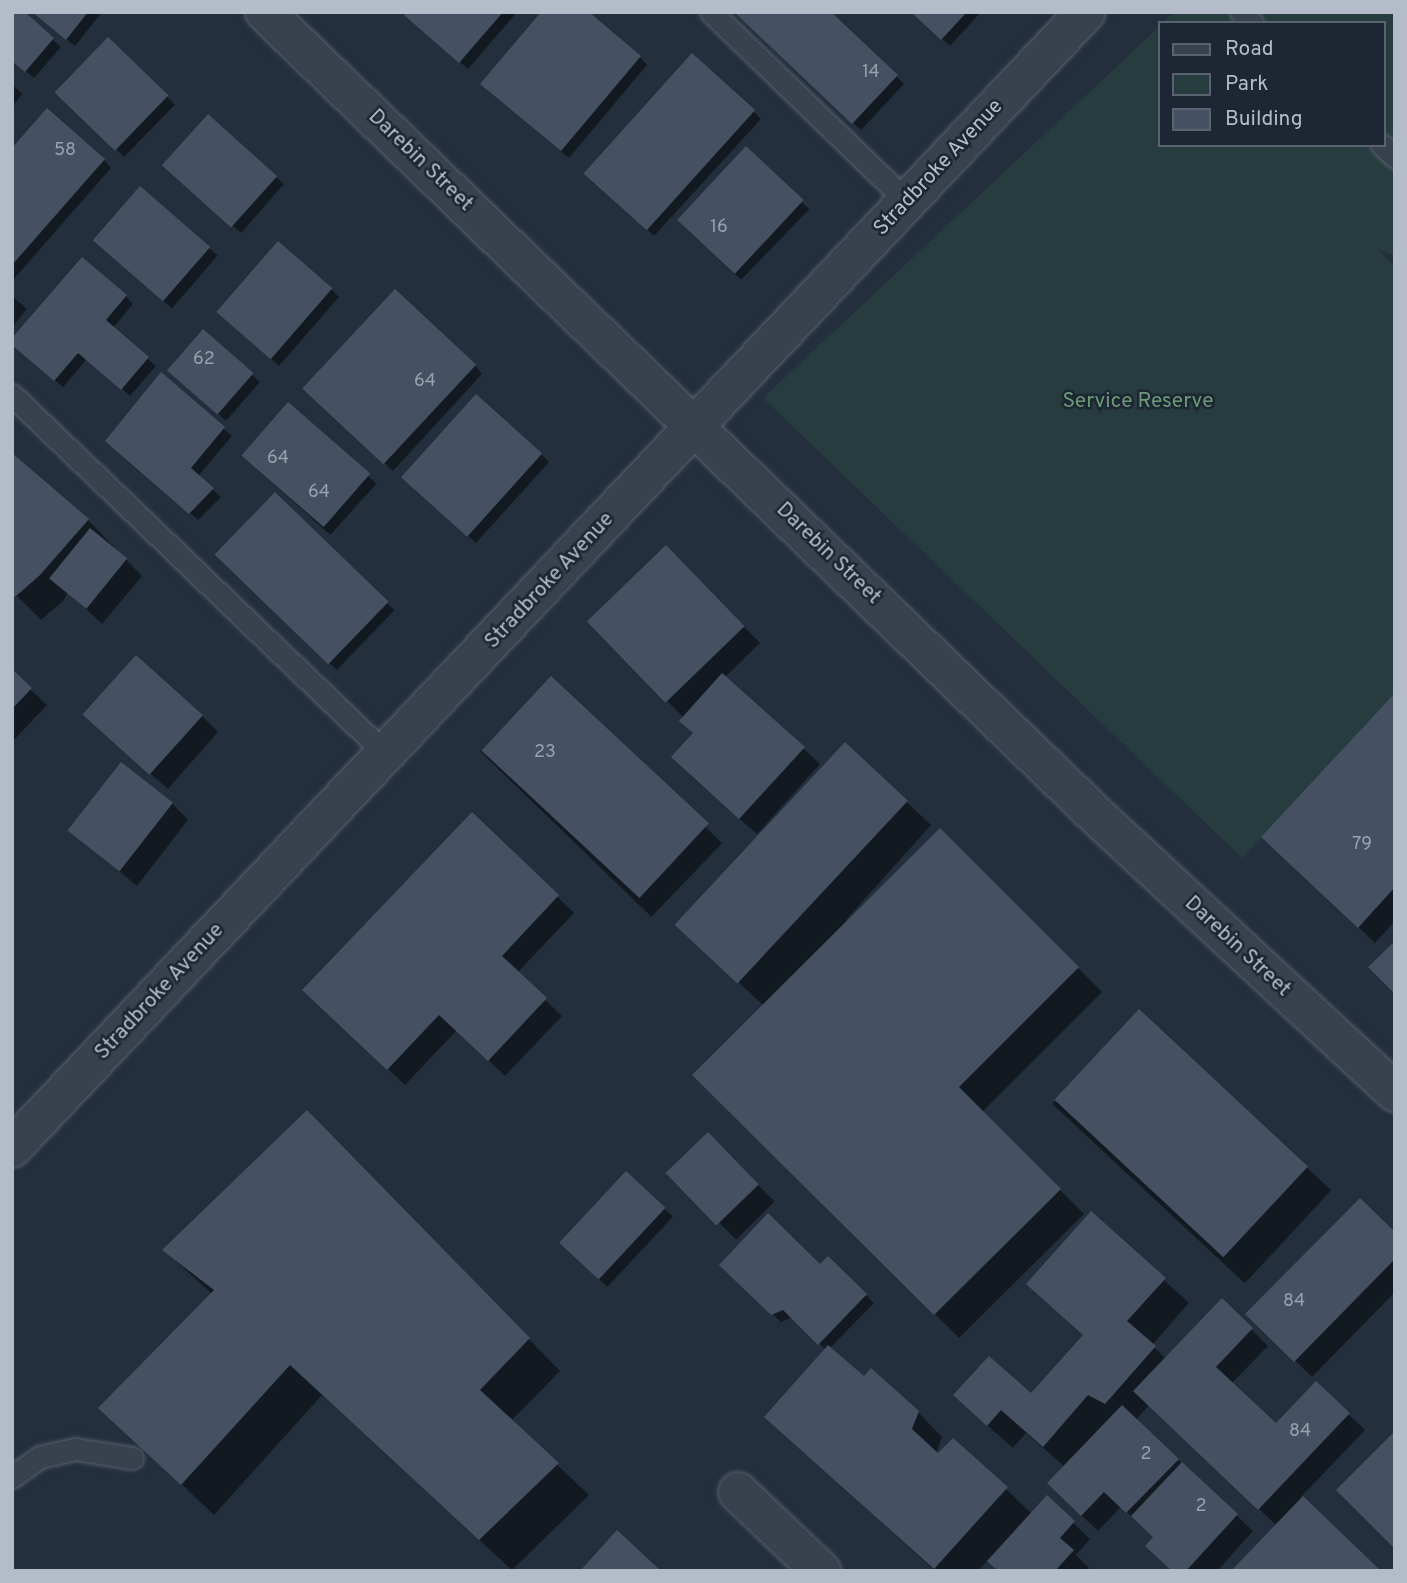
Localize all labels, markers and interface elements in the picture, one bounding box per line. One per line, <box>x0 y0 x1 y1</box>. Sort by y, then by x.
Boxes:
legend <box>1158 21 1386 147</box>
text: Road <box>1225 36 1274 63</box>
house number: 14 <box>862 62 880 84</box>
text: Park <box>1225 71 1268 98</box>
street label: Stradbroke Avenue <box>869 94 1009 242</box>
street label: Darebin Street <box>362 105 478 217</box>
text: Building <box>1225 106 1303 133</box>
house number: 58 <box>54 140 76 162</box>
house number: 16 <box>710 217 728 239</box>
house number: 62 <box>193 349 215 371</box>
house number: 64 <box>414 371 436 393</box>
park label: Service Reserve <box>1062 389 1214 415</box>
house number: 64 <box>267 448 289 470</box>
house number: 64 <box>308 482 330 504</box>
street label: Darebin Street <box>770 498 886 610</box>
street label: Stradbroke Avenue <box>480 507 620 655</box>
house number: 23 <box>534 742 556 764</box>
house number: 79 <box>1352 834 1372 856</box>
street label: Darebin Street <box>1179 891 1295 1003</box>
street label: Stradbroke Avenue <box>90 918 230 1066</box>
house number: 84 <box>1283 1291 1305 1313</box>
house number: 84 <box>1289 1421 1311 1443</box>
house number: 2 <box>1140 1444 1152 1466</box>
house number: 2 <box>1195 1496 1207 1518</box>

